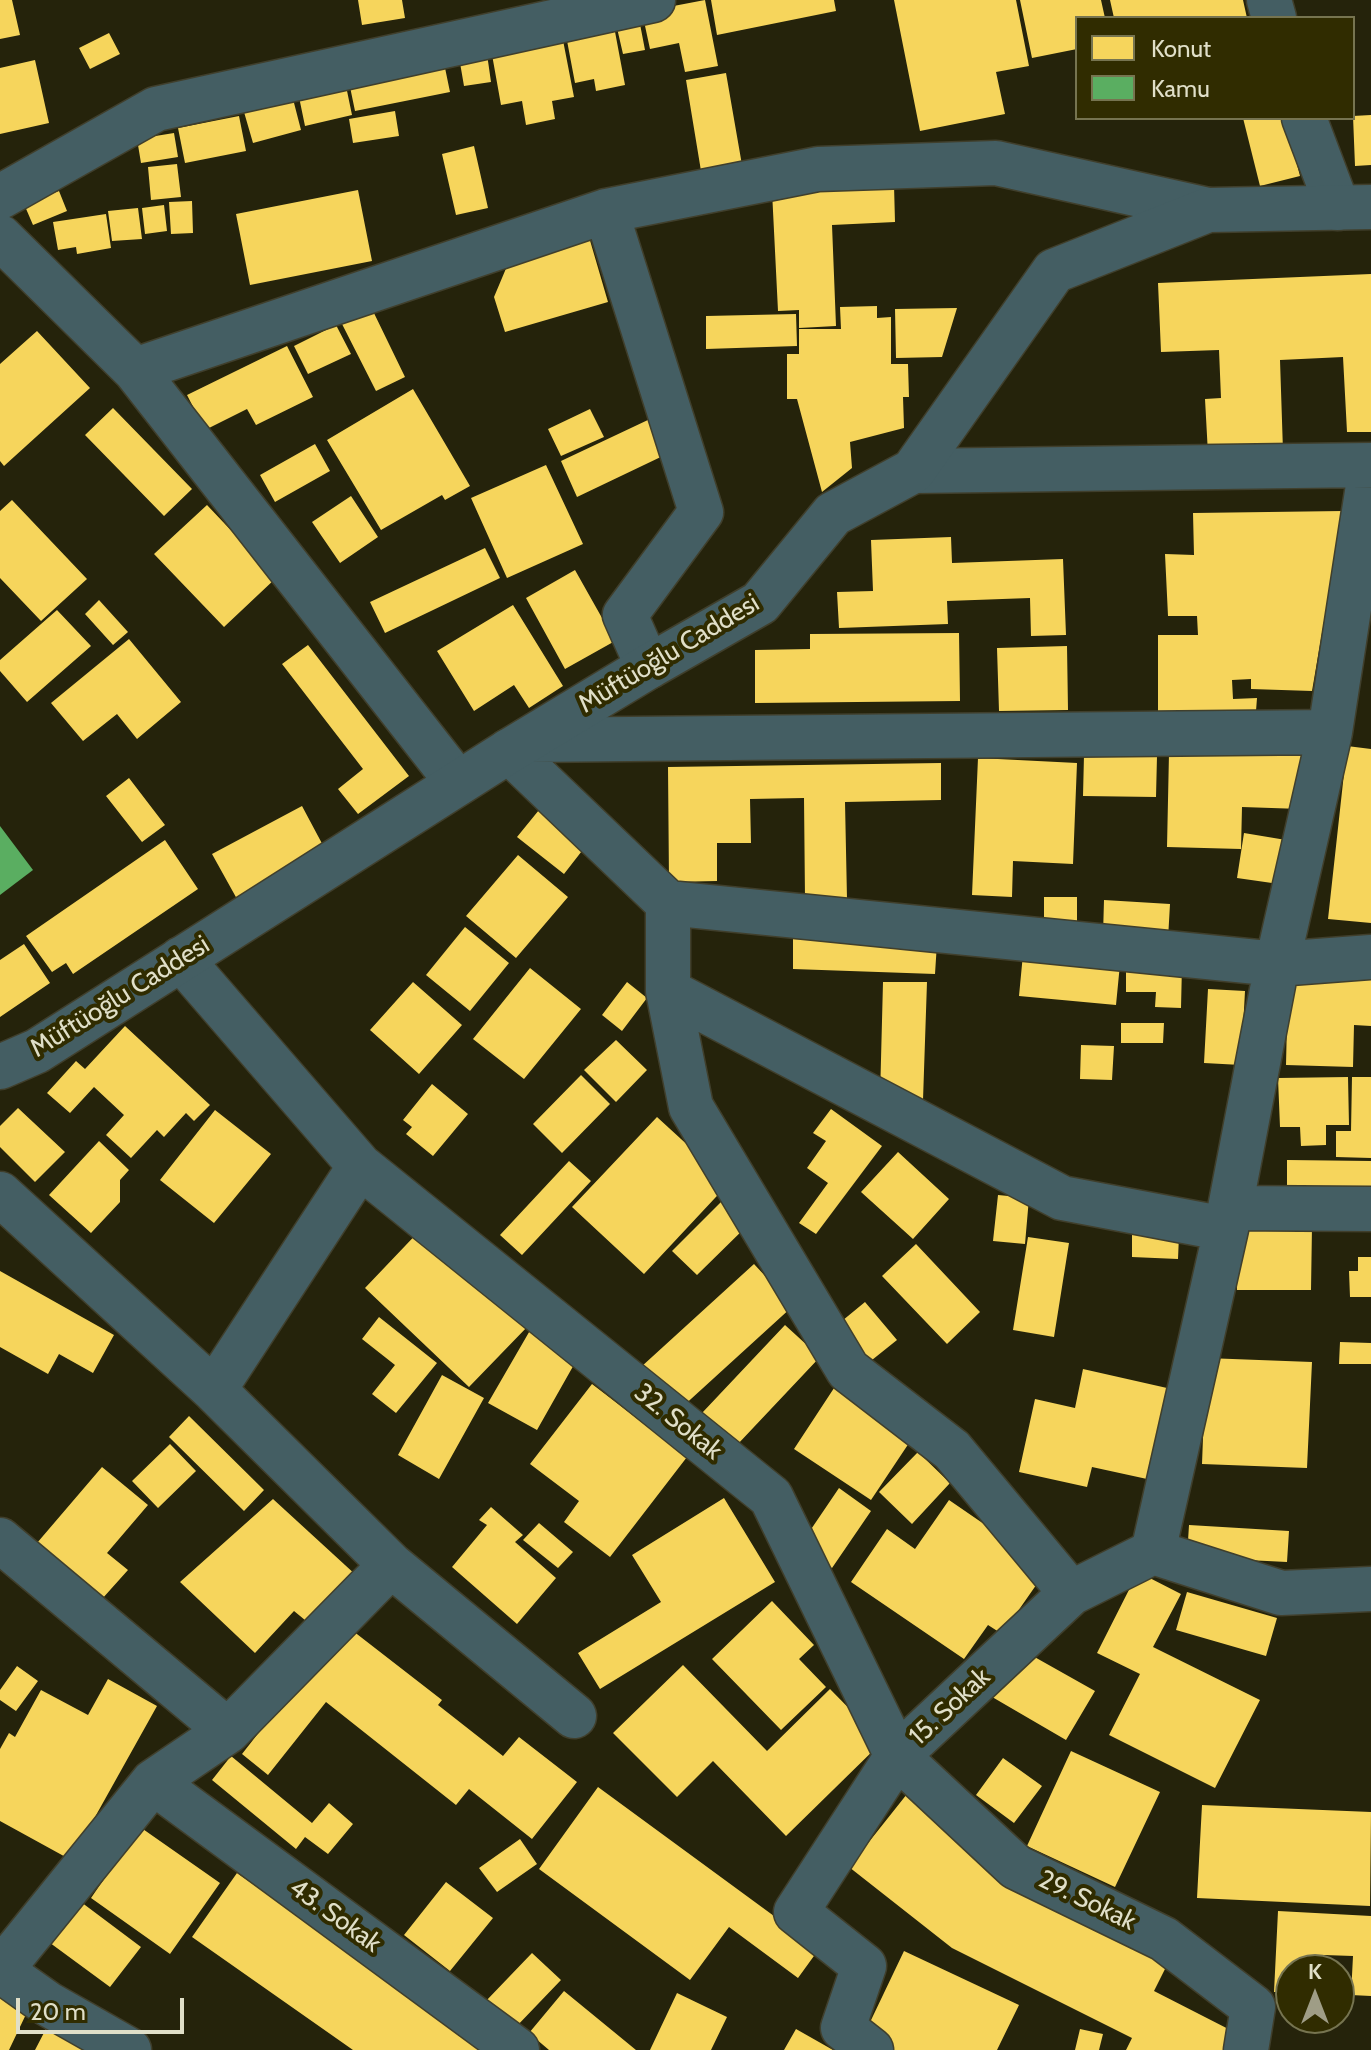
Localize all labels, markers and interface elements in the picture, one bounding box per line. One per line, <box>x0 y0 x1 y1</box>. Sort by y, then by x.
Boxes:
legend <box>1075 16 1355 120</box>
text: Konut <box>1151 34 1211 63</box>
text: Kamu <box>1151 74 1210 103</box>
street label: Müftüoğlu Caddesi <box>573 588 765 720</box>
street label: Müftüoğlu Caddesi <box>25 929 215 1065</box>
street label: 32. Sokak <box>628 1377 728 1467</box>
street label: 15. Sokak <box>903 1662 997 1752</box>
street label: 29. Sokak <box>1033 1864 1141 1938</box>
street label: 43. Sokak <box>283 1872 387 1960</box>
north arrow <box>1275 1954 1355 2034</box>
text: K <box>1308 1958 1322 1985</box>
scale bar <box>20 1982 188 2032</box>
text: 20 m <box>30 1997 86 2026</box>

